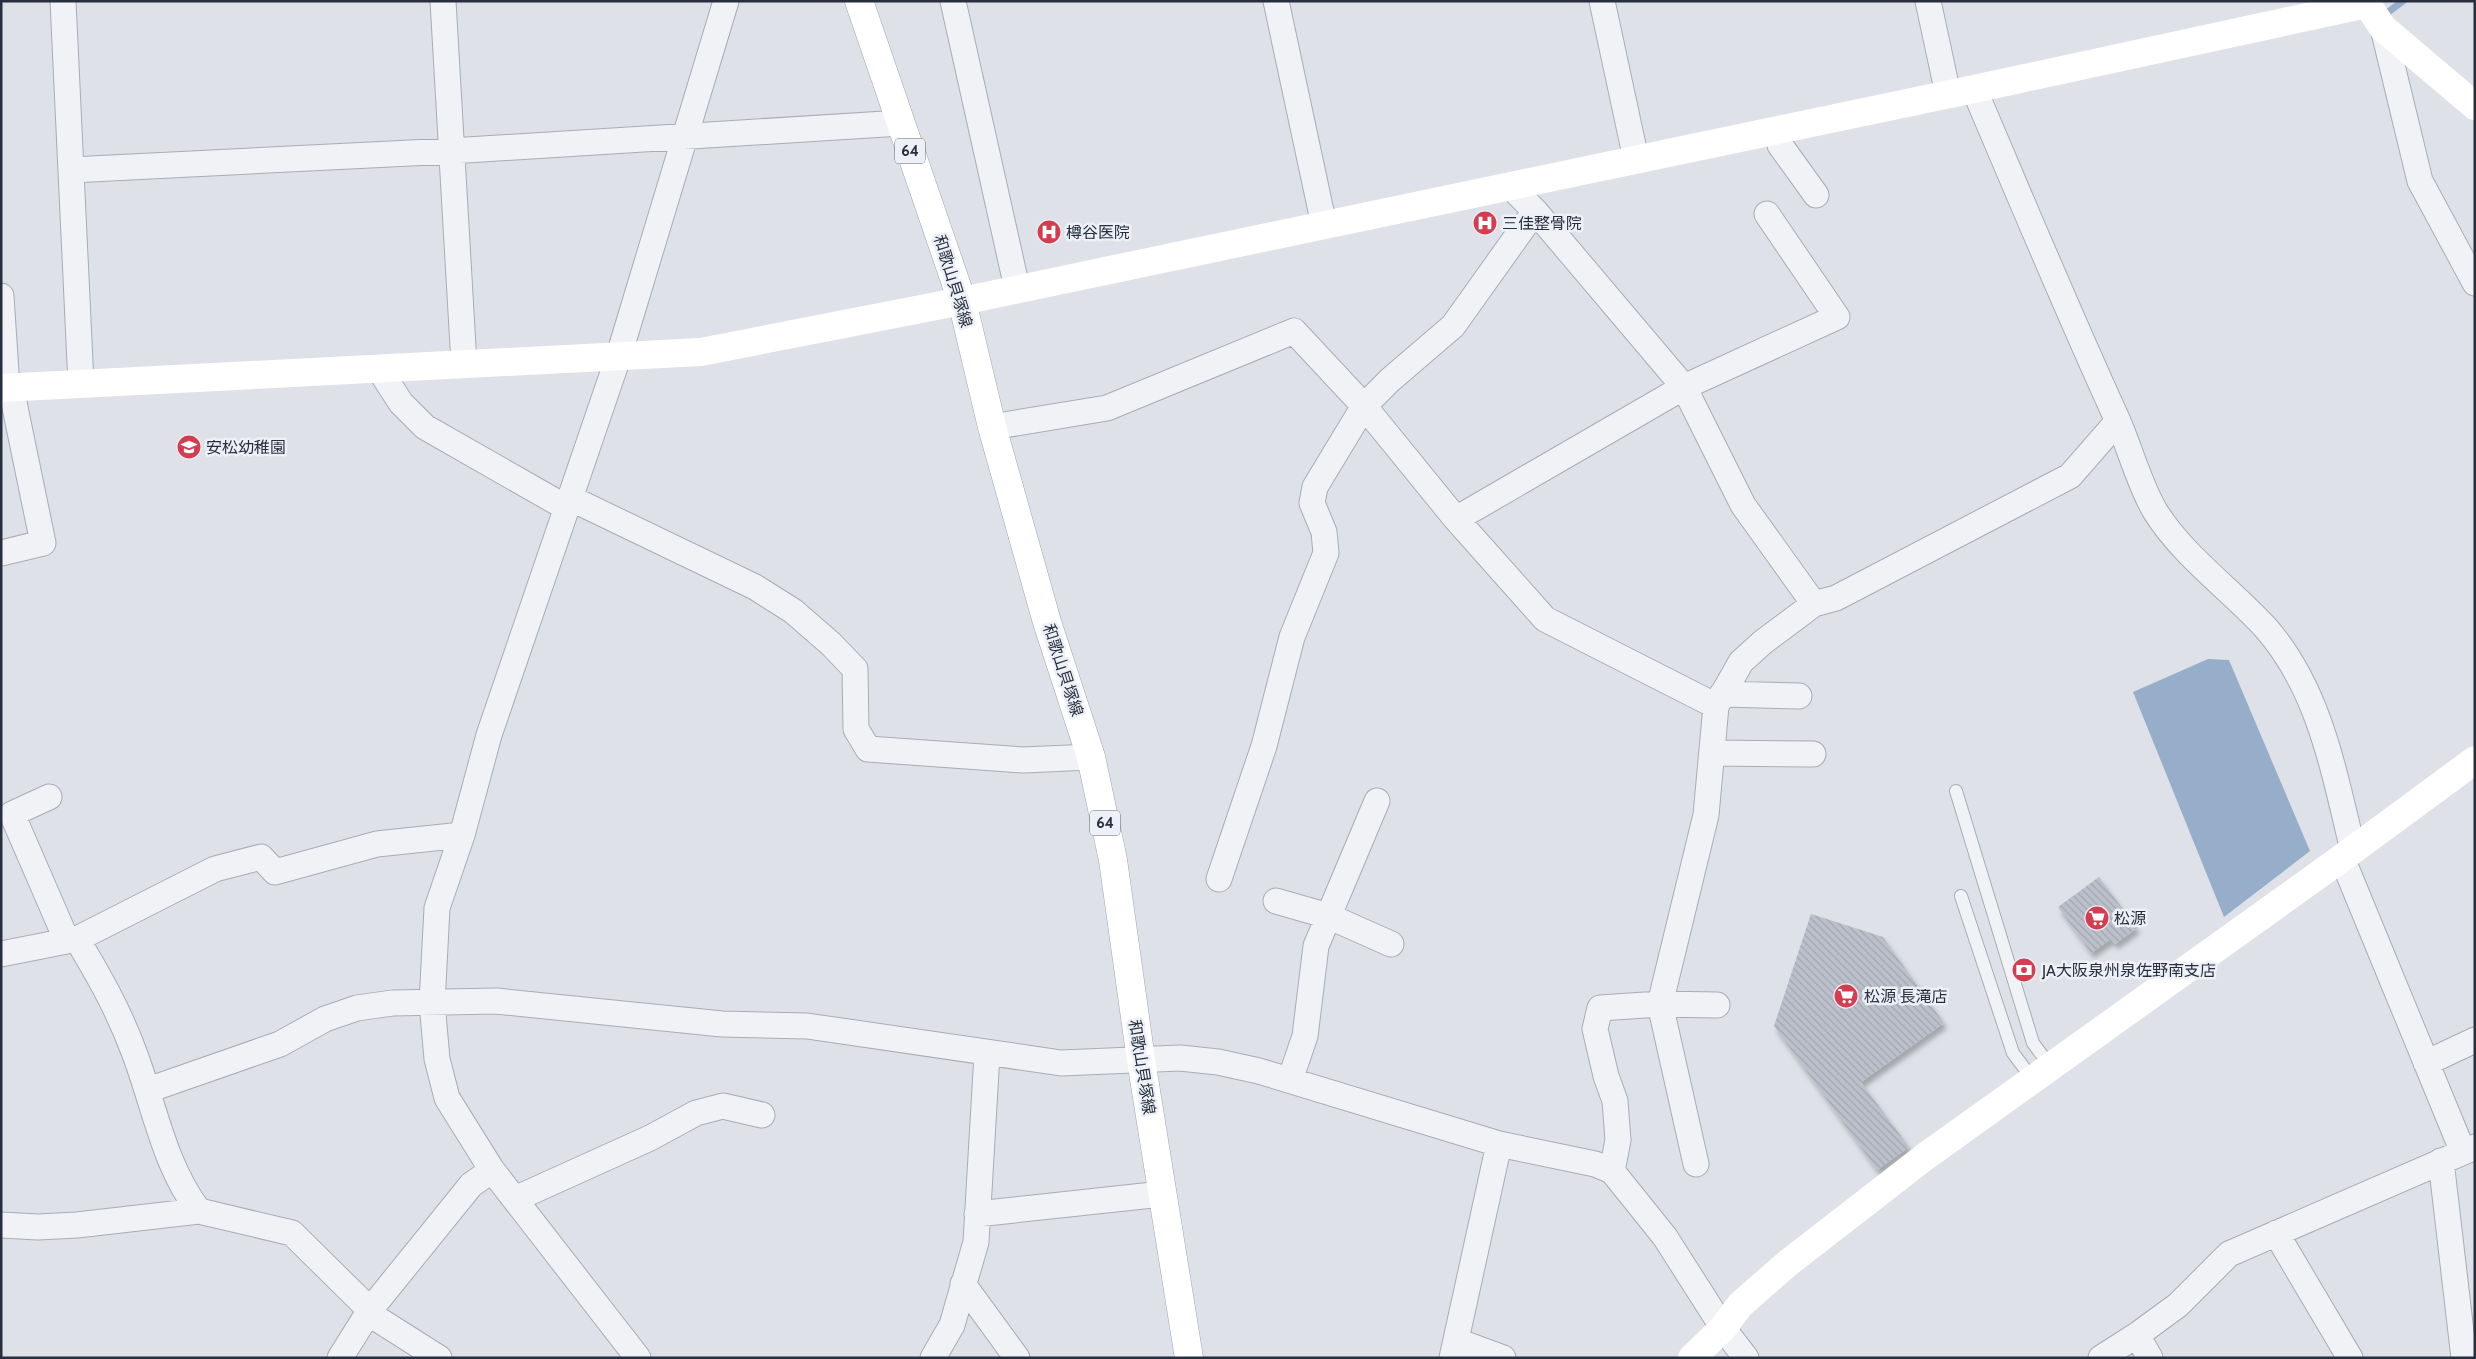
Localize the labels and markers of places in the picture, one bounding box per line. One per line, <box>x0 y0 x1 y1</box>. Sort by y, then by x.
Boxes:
hospital icon: 三佳整骨院 <box>1472 210 1498 236</box>
place label: 三佳整骨院 <box>1502 214 1582 233</box>
hospital icon: 樽谷医院 <box>1036 219 1062 245</box>
place label: 樽谷医院 <box>1066 223 1130 242</box>
school or university icon: 安松幼稚園 <box>176 434 202 460</box>
place label: 安松幼稚園 <box>206 438 286 457</box>
supermarket icon: 松源 <box>2084 905 2110 931</box>
place label: 松源 <box>2114 909 2146 928</box>
bank icon: JA大阪泉州泉佐野南支店 <box>2011 957 2037 983</box>
place label: JA大阪泉州泉佐野南支店 <box>2041 961 2216 980</box>
supermarket icon: 松源 長滝店 <box>1833 983 1859 1009</box>
place label: 松源 長滝店 <box>1864 987 1948 1006</box>

